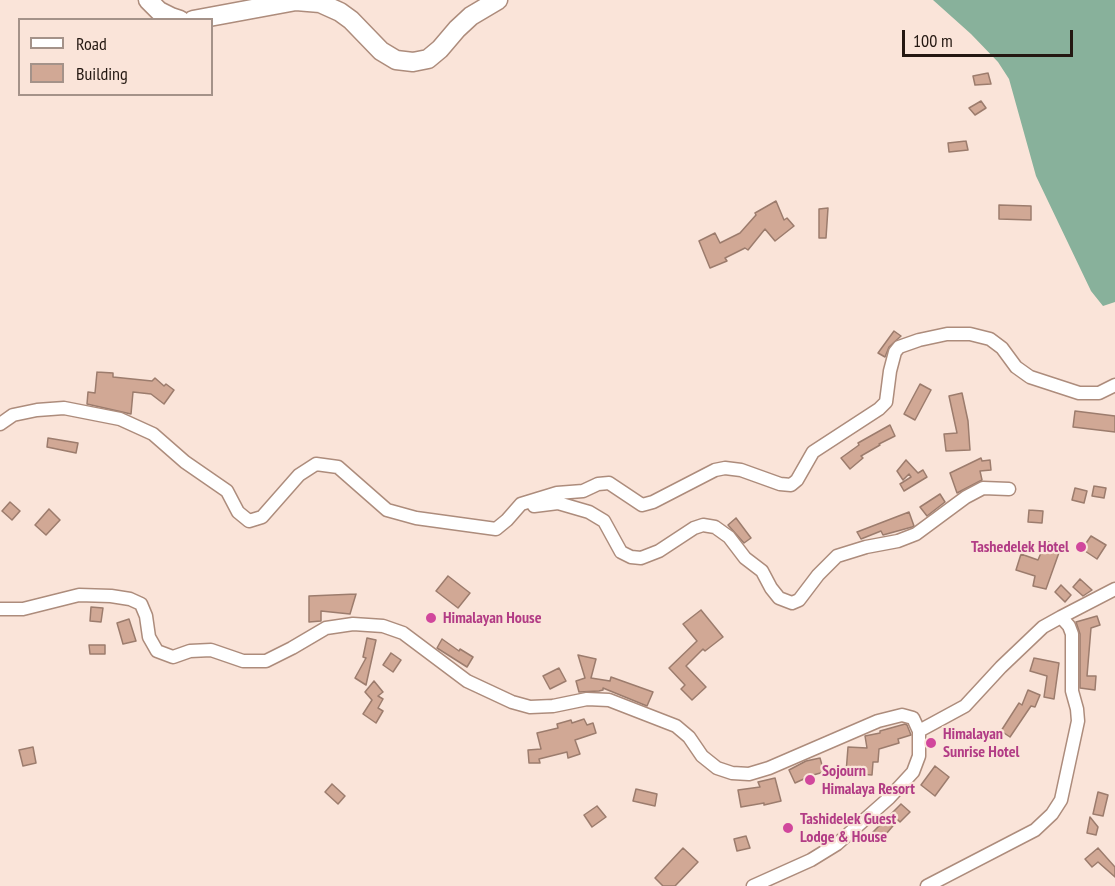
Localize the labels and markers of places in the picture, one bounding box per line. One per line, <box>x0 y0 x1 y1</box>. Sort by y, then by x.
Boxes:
place label: Tashedelek Hotel <box>971 537 1069 557</box>
marker: Tashedelek Hotel <box>1074 540 1088 554</box>
place label: Himalayan House <box>443 608 542 628</box>
marker: Himalayan House <box>424 611 438 625</box>
place label: Himalayan Sunrise Hotel <box>943 724 1019 762</box>
marker: Himalayan Sunrise Hotel <box>924 736 938 750</box>
place label: Sojourn Himalaya Resort <box>822 761 915 799</box>
marker: Sojourn Himalaya Resort <box>803 773 817 787</box>
place label: Tashidelek Guest Lodge & House <box>800 809 896 847</box>
marker: Tashidelek Guest Lodge & House <box>781 821 795 835</box>

